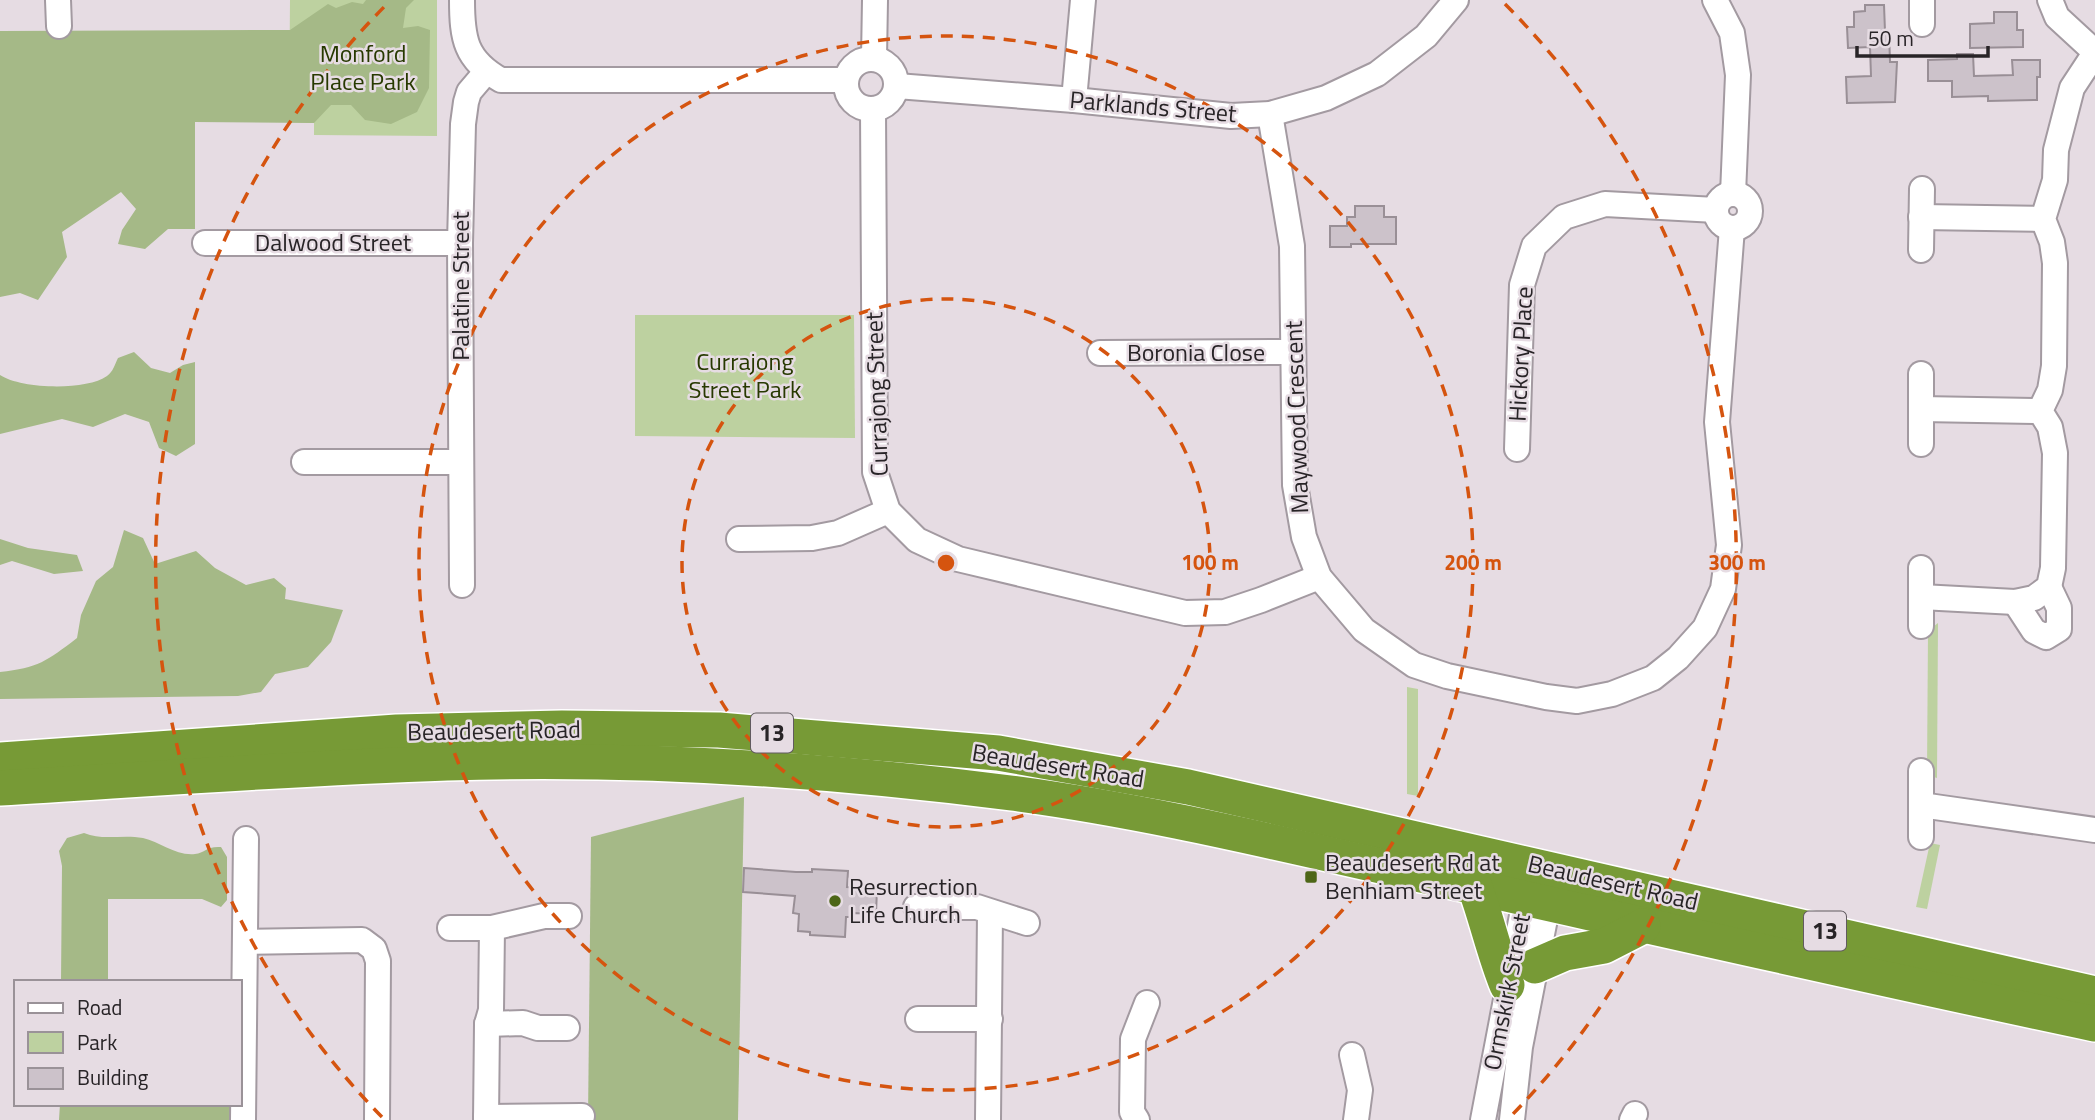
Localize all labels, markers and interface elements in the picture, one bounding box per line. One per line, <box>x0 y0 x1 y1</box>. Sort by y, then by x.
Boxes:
scale bar <box>1857 14 1988 58</box>
text: 50 m <box>1868 22 1914 54</box>
park label: Monford Place Park <box>310 35 416 99</box>
street label: Parklands Street <box>1068 81 1239 131</box>
street label: Palatine Street <box>442 211 478 361</box>
street label: Dalwood Street <box>255 224 412 260</box>
street label: Hickory Place <box>1498 285 1542 422</box>
street label: Currajong Street <box>855 311 897 477</box>
street label: Maywood Crescent <box>1275 319 1317 514</box>
street label: Boronia Close <box>1127 334 1265 370</box>
park label: Currajong Street Park <box>688 343 802 407</box>
text: 100 m <box>1181 546 1239 578</box>
text: 200 m <box>1444 546 1502 578</box>
text: 300 m <box>1708 546 1766 578</box>
centre of rings <box>934 551 958 575</box>
street label: Beaudesert Road <box>407 710 581 750</box>
road number: 13 <box>751 713 793 752</box>
street label: Beaudesert Road <box>970 734 1147 796</box>
place label: Beaudesert Rd at Benhiam Street <box>1325 844 1500 908</box>
street label: Beaudesert Road <box>1525 845 1702 919</box>
place label: Resurrection Life Church <box>849 868 978 932</box>
marker: Beaudesert Rd at Benhiam Street <box>1303 869 1319 885</box>
marker: Resurrection Life Church <box>827 893 843 909</box>
street label: Ormskirk Street <box>1473 910 1539 1073</box>
road number: 13 <box>1804 912 1846 950</box>
legend <box>14 980 242 1106</box>
text: Road <box>77 991 122 1023</box>
text: Park <box>77 1026 117 1058</box>
text: Building <box>77 1061 149 1093</box>

